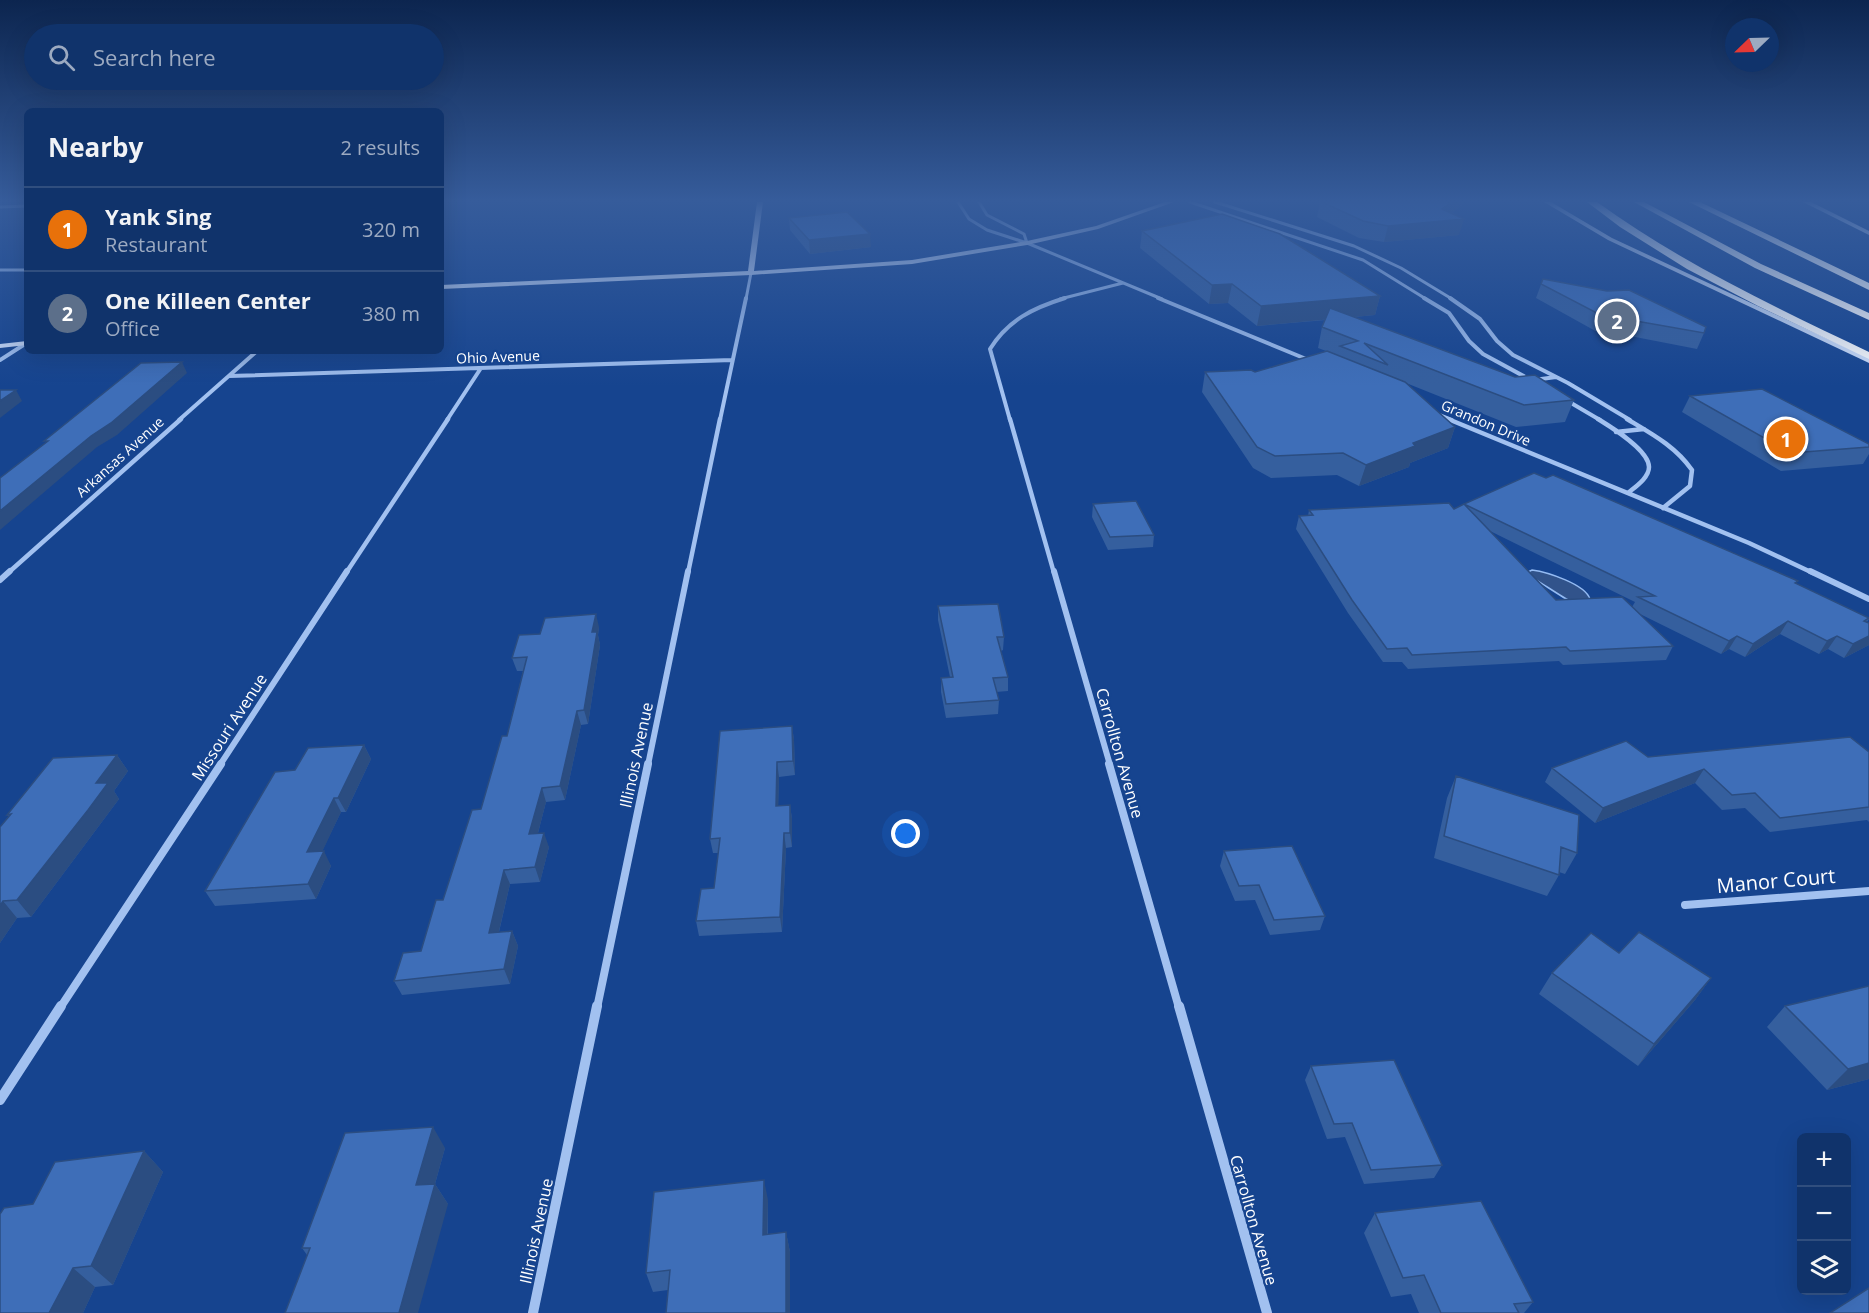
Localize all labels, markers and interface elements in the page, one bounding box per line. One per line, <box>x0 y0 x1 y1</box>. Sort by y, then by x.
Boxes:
north arrow <box>1725 18 1779 72</box>
search box <box>24 24 444 90</box>
icon: search <box>45 41 78 74</box>
text: Search here <box>93 42 216 72</box>
text: Nearby <box>48 129 143 165</box>
text: 2 results <box>340 134 420 161</box>
text: Yank Sing <box>105 201 212 231</box>
text: 1 <box>62 216 73 243</box>
text: 320 m <box>362 216 420 243</box>
text: Restaurant <box>105 231 207 258</box>
text: One Killeen Center <box>105 285 311 315</box>
pin: 2 <box>1598 298 1636 344</box>
text: 2 <box>62 300 73 327</box>
text: 380 m <box>362 300 420 327</box>
text: Office <box>105 315 160 342</box>
street label: Ohio Avenue <box>456 346 540 367</box>
street label: Grandon Drive <box>1438 395 1534 450</box>
street label: Arkansas Avenue <box>72 412 168 501</box>
pin: 1 <box>1766 416 1806 462</box>
street label: Missouri Avenue <box>186 669 272 785</box>
street label: Carrollton Avenue <box>1091 685 1149 821</box>
street label: Illinois Avenue <box>614 700 658 810</box>
your location <box>891 819 920 848</box>
street label: Manor Court <box>1716 862 1836 899</box>
map controls <box>1797 1133 1851 1295</box>
button: + <box>1797 1133 1851 1187</box>
street label: Carrollton Avenue <box>1225 1152 1283 1288</box>
street label: Illinois Avenue <box>514 1176 558 1286</box>
button: − <box>1797 1187 1851 1241</box>
button: layers <box>1797 1241 1851 1295</box>

